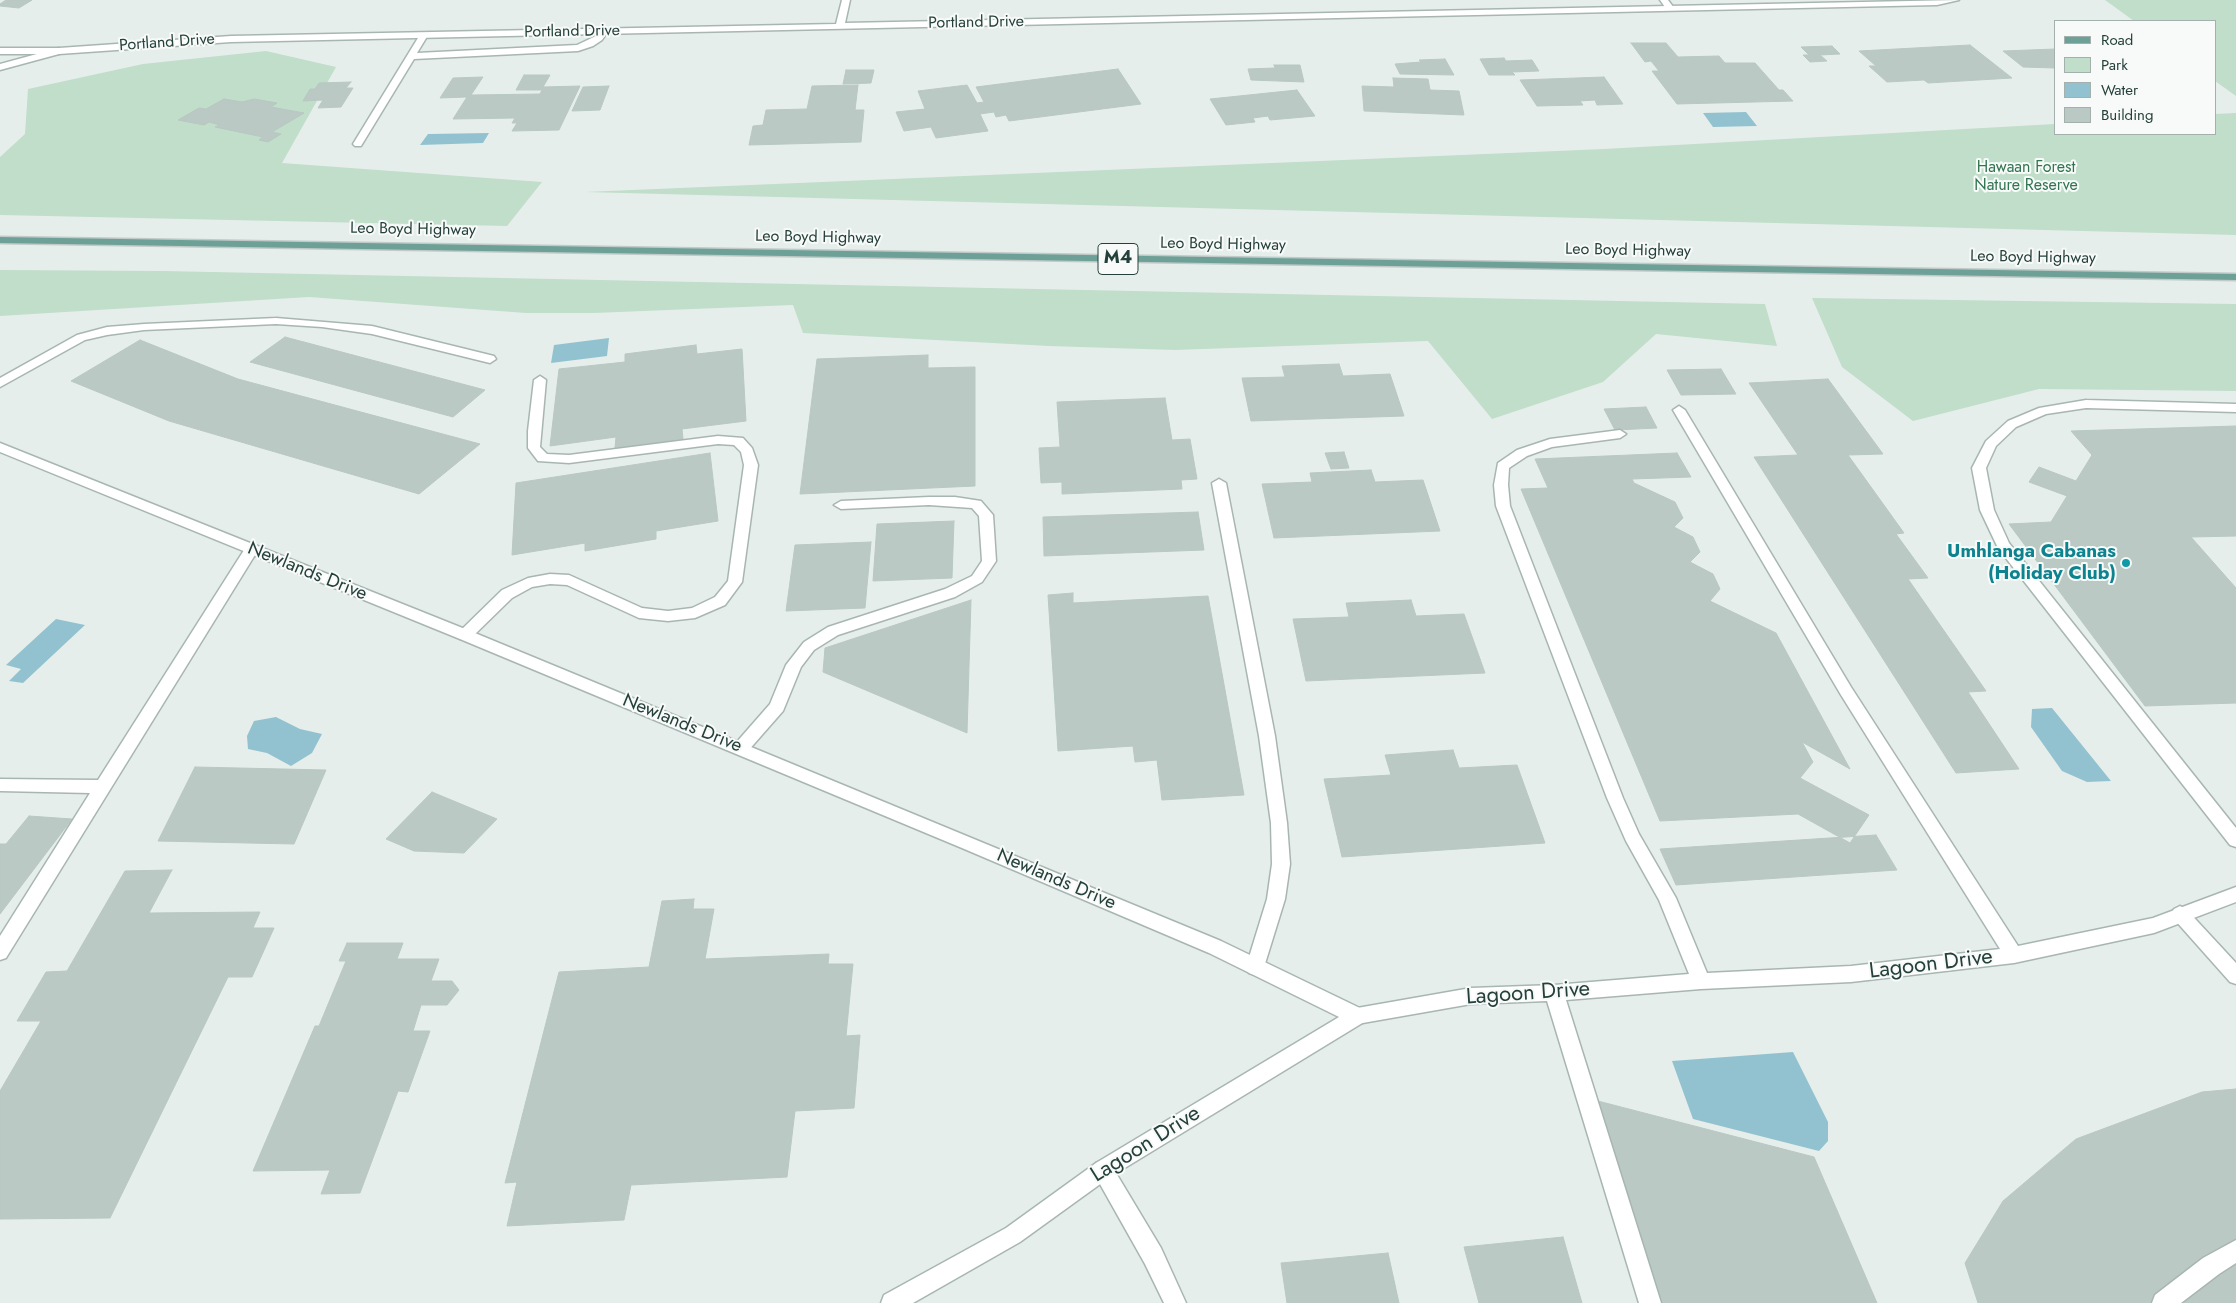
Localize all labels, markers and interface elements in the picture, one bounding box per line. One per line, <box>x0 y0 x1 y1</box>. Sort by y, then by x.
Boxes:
street label: Portland Drive <box>928 13 1024 33</box>
legend <box>2054 20 2216 135</box>
street label: Portland Drive <box>524 22 620 42</box>
text: Road <box>2101 29 2133 51</box>
street label: Portland Drive <box>119 30 215 56</box>
text: Park <box>2101 54 2128 76</box>
text: Water <box>2101 79 2138 101</box>
text: Building <box>2101 104 2153 126</box>
park label: Hawaan Forest Nature Reserve <box>1974 158 2078 196</box>
street label: Leo Boyd Highway <box>350 219 476 241</box>
street label: Leo Boyd Highway <box>755 227 881 249</box>
street label: Leo Boyd Highway <box>1160 234 1286 256</box>
street label: Leo Boyd Highway <box>1565 240 1691 262</box>
road number: M4 <box>1098 243 1138 274</box>
street label: Leo Boyd Highway <box>1970 247 2096 269</box>
street label: Newlands Drive <box>244 538 370 606</box>
place label: Umhlanga Cabanas (Holiday Club) <box>1947 541 2116 585</box>
marker: Umhlanga Cabanas (Holiday Club) <box>2120 557 2132 569</box>
street label: Newlands Drive <box>619 690 745 758</box>
street label: Newlands Drive <box>993 845 1119 915</box>
street label: Lagoon Drive <box>1868 944 1994 986</box>
street label: Lagoon Drive <box>1465 977 1591 1011</box>
street label: Lagoon Drive <box>1086 1101 1206 1189</box>

